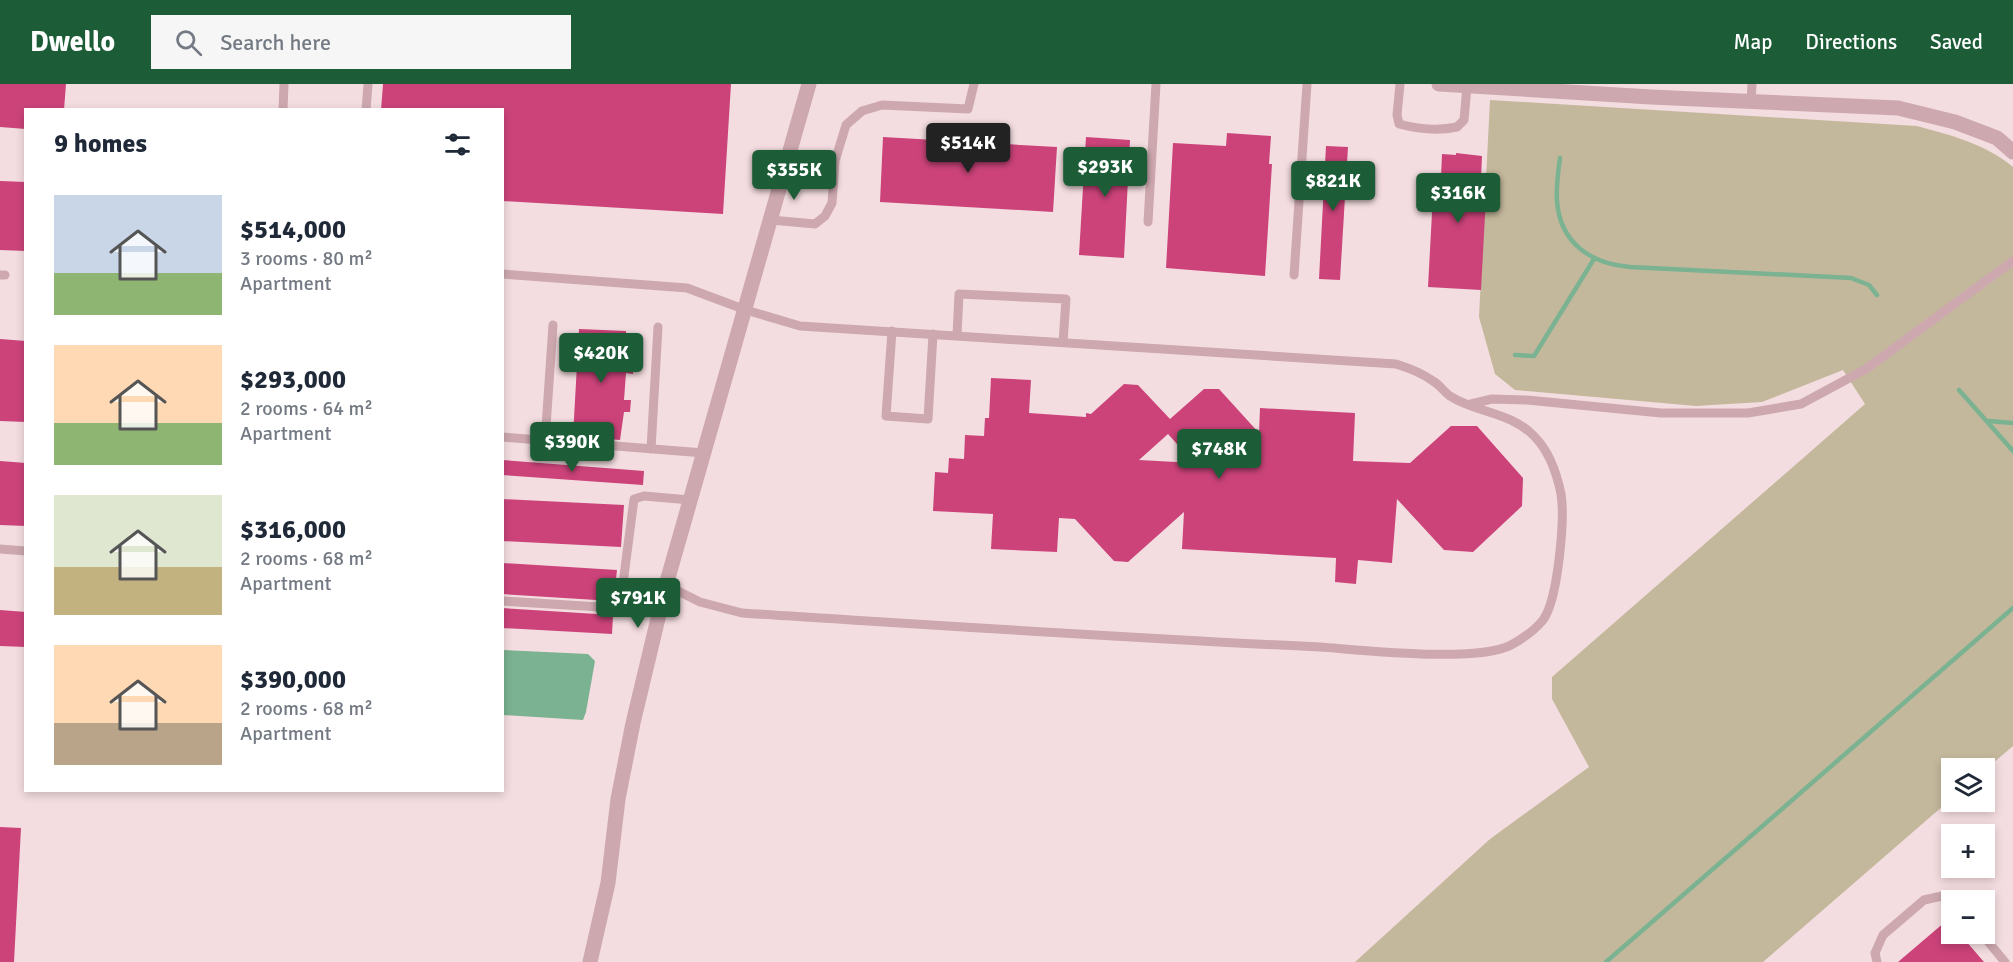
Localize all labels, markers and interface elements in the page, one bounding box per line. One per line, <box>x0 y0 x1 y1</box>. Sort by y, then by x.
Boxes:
search box <box>151 15 571 69</box>
text: Dwello <box>30 25 115 59</box>
icon: search <box>172 26 205 59</box>
text: Search here <box>220 29 331 56</box>
text: Map <box>1734 29 1772 55</box>
text: Directions <box>1805 29 1897 55</box>
text: Saved <box>1930 29 1983 55</box>
pin: $514K <box>926 123 1010 174</box>
text: 9 homes <box>54 128 147 160</box>
icon: filters <box>441 128 474 161</box>
text: $514K <box>940 130 996 155</box>
pin: $293K <box>1063 147 1147 198</box>
pin: $355K <box>752 150 836 201</box>
text: $293K <box>1077 154 1133 179</box>
text: $355K <box>766 157 822 182</box>
pin: $821K <box>1291 161 1375 212</box>
text: $821K <box>1305 168 1361 193</box>
pin: $316K <box>1416 173 1500 224</box>
text: $316K <box>1430 180 1486 205</box>
text: $514,000 <box>240 214 346 246</box>
icon: home <box>102 219 174 291</box>
text: 3 rooms · 80 m² <box>240 246 373 271</box>
text: Apartment <box>240 271 332 296</box>
pin: $420K <box>559 333 643 384</box>
text: $420K <box>573 340 629 365</box>
text: $293,000 <box>240 364 346 396</box>
icon: home <box>102 369 174 441</box>
text: 2 rooms · 64 m² <box>240 396 373 421</box>
text: Apartment <box>240 421 332 446</box>
pin: $390K <box>530 422 614 473</box>
text: $390K <box>544 429 600 454</box>
pin: $748K <box>1177 429 1261 480</box>
text: $748K <box>1191 436 1247 461</box>
text: $316,000 <box>240 514 346 546</box>
icon: home <box>102 519 174 591</box>
text: 2 rooms · 68 m² <box>240 546 373 571</box>
text: Apartment <box>240 571 332 596</box>
pin: $791K <box>596 578 680 629</box>
text: $791K <box>610 585 666 610</box>
text: $390,000 <box>240 664 346 696</box>
icon: home <box>102 669 174 741</box>
text: 2 rooms · 68 m² <box>240 696 373 721</box>
text: Apartment <box>240 721 332 746</box>
map controls <box>1941 758 1995 944</box>
button: layers <box>1941 758 1995 812</box>
button: + <box>1941 824 1995 878</box>
button: − <box>1941 890 1995 944</box>

